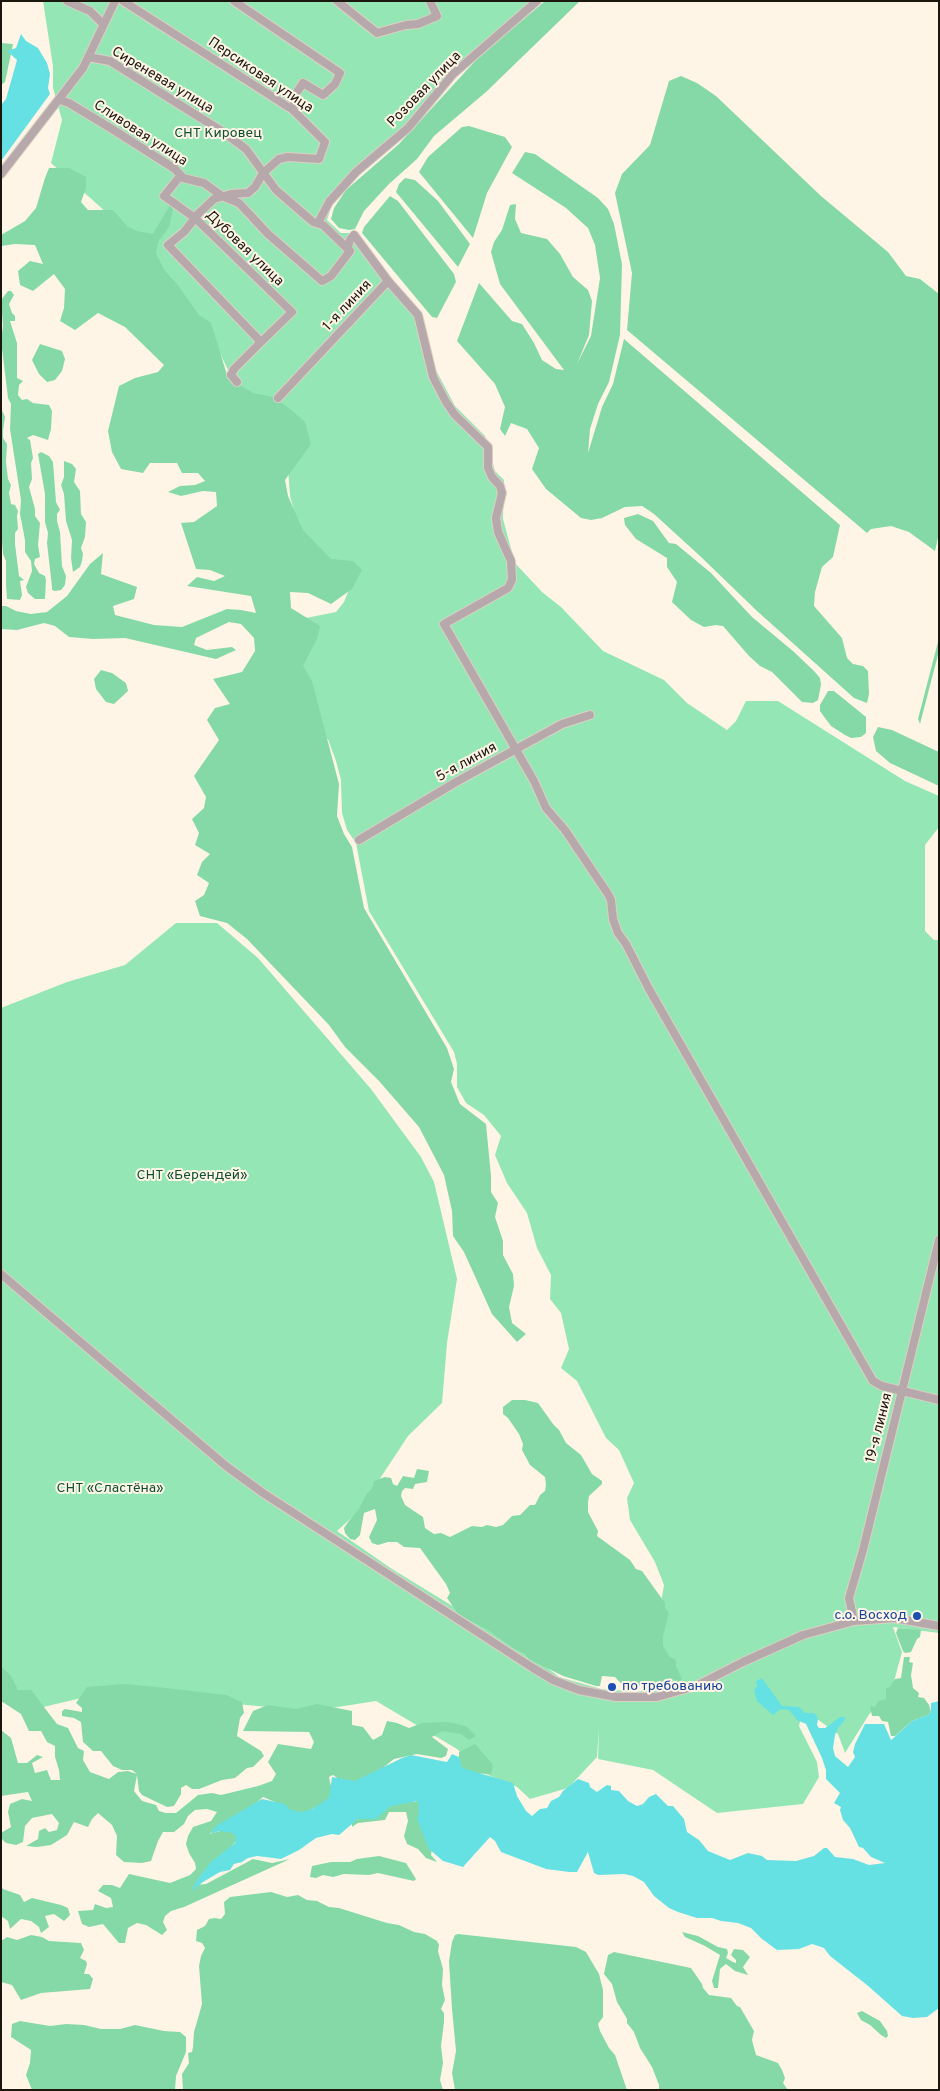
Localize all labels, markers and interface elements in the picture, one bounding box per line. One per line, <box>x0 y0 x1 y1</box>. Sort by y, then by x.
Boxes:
street label: Персиковая улица <box>204 35 316 117</box>
street label: Сиреневая улица <box>108 44 216 118</box>
street label: Розовая улица <box>385 49 465 131</box>
street label: Сливовая улица <box>90 97 190 171</box>
park label: СНТ Кировец <box>174 126 262 142</box>
street label: Дубовая улица <box>201 207 287 291</box>
street label: 1-я линия <box>320 277 376 335</box>
street label: 5-я линия <box>434 740 500 786</box>
park label: СНТ «Берендей» <box>137 1168 247 1184</box>
street label: 19-я линия <box>863 1391 897 1465</box>
park label: СНТ «Сластёна» <box>57 1481 163 1497</box>
place label: с.о. Восход <box>835 1608 907 1624</box>
marker: с.о. Восход <box>911 1610 923 1622</box>
place label: по требованию <box>622 1679 723 1695</box>
marker: по требованию <box>606 1681 618 1693</box>

